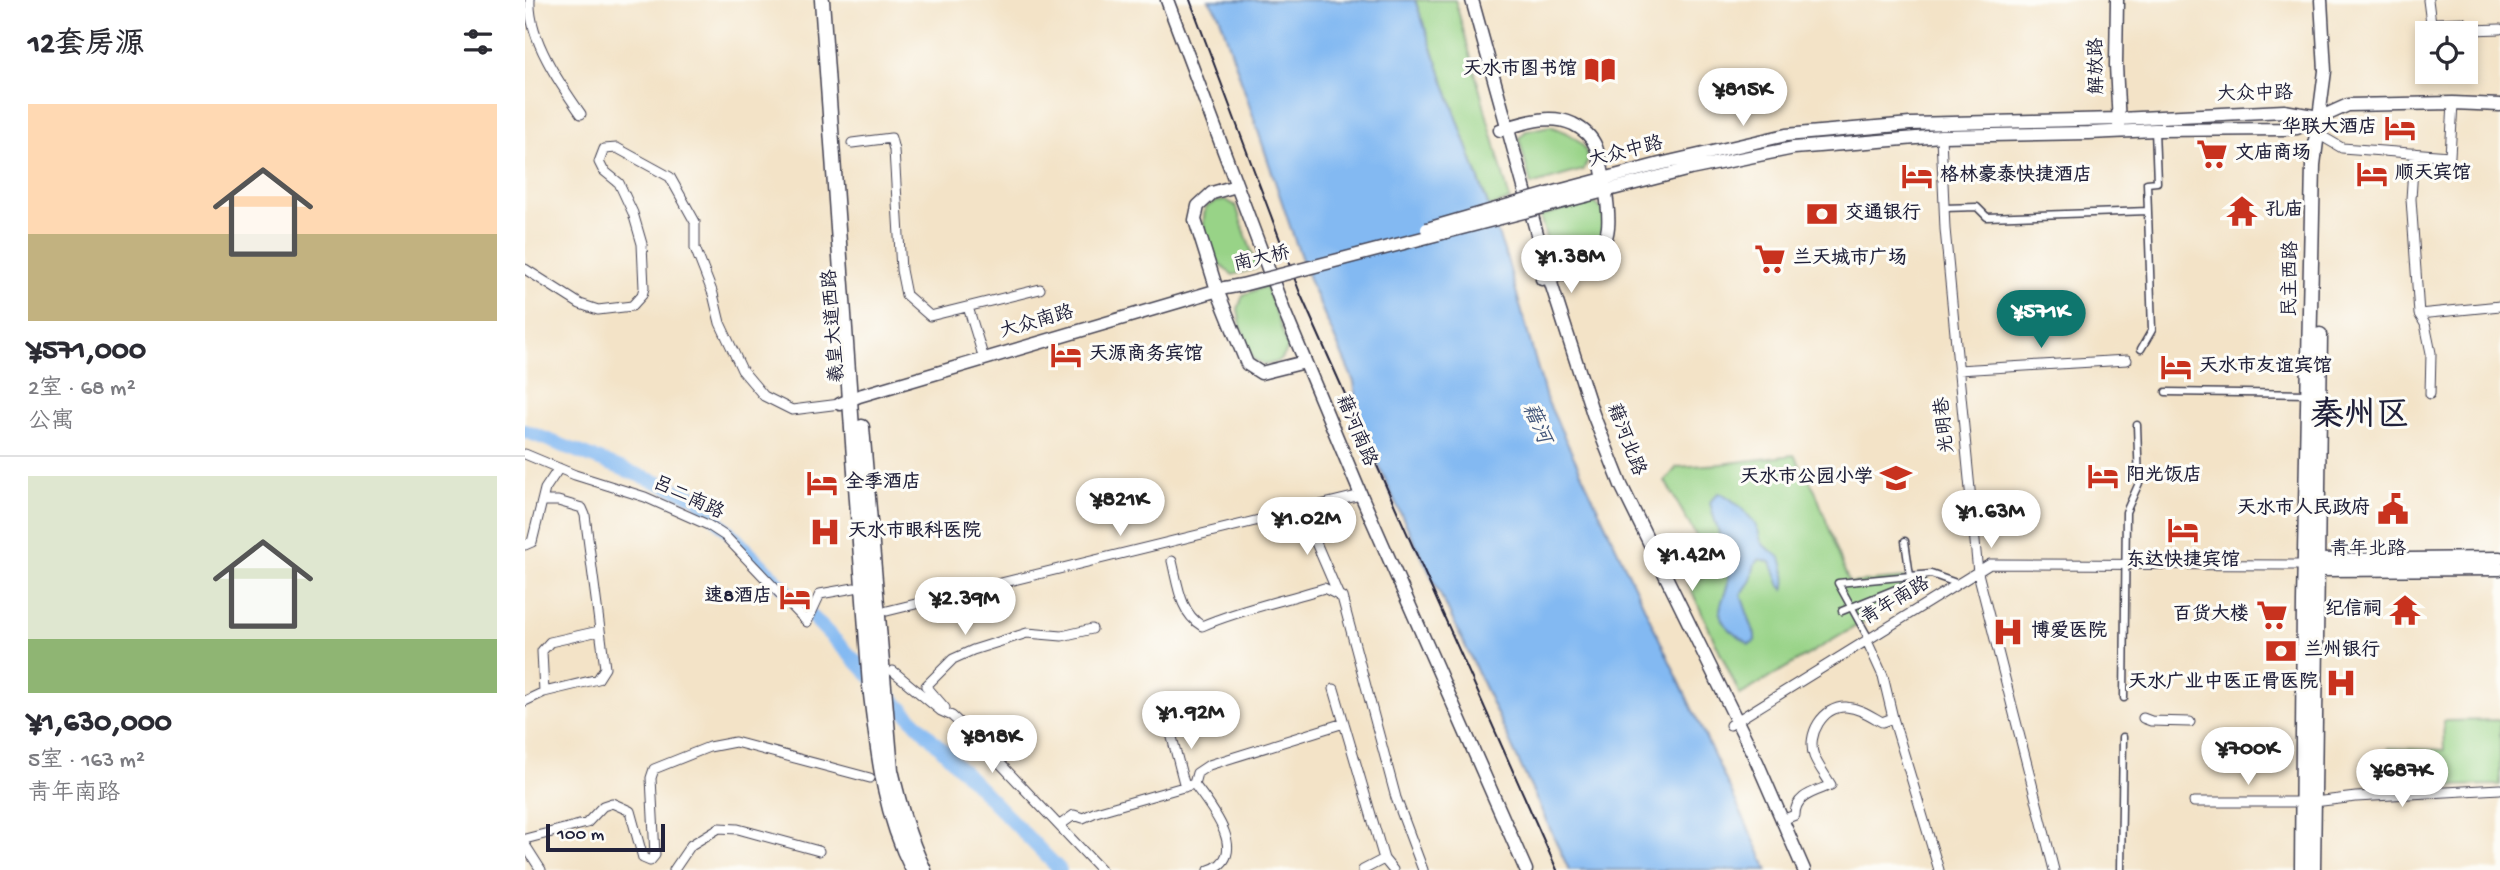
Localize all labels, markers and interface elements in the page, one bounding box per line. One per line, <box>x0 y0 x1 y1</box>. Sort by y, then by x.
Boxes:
map controls <box>2415 21 2478 84</box>
button: locate <box>2415 21 2478 84</box>
icon: filters <box>459 23 497 61</box>
text: 12套房源 <box>28 29 145 64</box>
street label: 解放路 <box>2085 37 2110 95</box>
library icon: 天水市图书馆 <box>1583 53 1617 87</box>
place label: 天水市图书馆 <box>1463 58 1577 82</box>
pin: ¥815K <box>1694 68 1792 128</box>
text: ¥815K <box>1714 77 1772 104</box>
street label: 大众中路 <box>2217 82 2293 107</box>
hotel icon: 华联大酒店 <box>2383 111 2417 145</box>
place label: 华联大酒店 <box>2282 116 2377 140</box>
street label: 大众中路 <box>1586 132 1666 173</box>
supermarket icon: 文庙商场 <box>2195 137 2229 171</box>
place label: 文庙商场 <box>2235 142 2311 166</box>
icon: home <box>200 149 326 275</box>
hotel icon: 顺天宾馆 <box>2355 157 2389 191</box>
hotel icon: 格林豪泰快捷酒店 <box>1900 159 1934 193</box>
place label: 顺天宾馆 <box>2395 162 2471 186</box>
place label: 格林豪泰快捷酒店 <box>1940 164 2092 188</box>
temple icon: 孔庙 <box>2225 194 2259 228</box>
bank icon: 交通银行 <box>1805 197 1839 231</box>
place label: 孔庙 <box>2265 199 2303 223</box>
place label: 交通银行 <box>1845 202 1921 226</box>
pin: ¥1.38M <box>1514 236 1628 295</box>
street label: 南大桥 <box>1231 241 1292 278</box>
street label: 民主西路 <box>2279 241 2304 317</box>
supermarket icon: 兰天城市广场 <box>1753 242 1787 276</box>
text: ¥1.38M <box>1537 244 1605 271</box>
place label: 兰天城市广场 <box>1793 247 1907 271</box>
street label: 羲皇大道西路 <box>819 268 850 384</box>
pin: ¥571K <box>1992 290 2090 350</box>
text: ¥571K <box>2013 299 2069 326</box>
street label: 大众南路 <box>997 301 1077 345</box>
text: ¥571,000 <box>28 335 146 370</box>
hotel icon: 天源商务宾馆 <box>1049 338 1083 372</box>
place label: 天源商务宾馆 <box>1089 343 1203 367</box>
hotel icon: 天水市友谊宾馆 <box>2159 350 2193 384</box>
place label: 天水市友谊宾馆 <box>2199 355 2332 379</box>
text: 2室 · 68 m² <box>28 376 136 403</box>
street label: 藉河南路 <box>1330 391 1381 470</box>
street label: 光明巷 <box>1931 395 1960 455</box>
district label: 秦州区 <box>2311 396 2410 437</box>
water label: 藉河 <box>1515 399 1558 451</box>
street label: 藉河北路 <box>1601 400 1650 480</box>
text: 公寓 <box>28 409 74 436</box>
hotel icon: 阳光饭店 <box>2086 459 2120 493</box>
school or university icon: 天水市公园小学 <box>1879 461 1913 495</box>
place label: 阳光饭店 <box>2126 464 2202 488</box>
hotel icon: 全季酒店 <box>805 466 839 500</box>
place label: 天水市公园小学 <box>1740 466 1873 490</box>
place label: 全季酒店 <box>845 471 921 495</box>
street label: 吕二南路 <box>649 472 728 525</box>
pin: ¥821K <box>1071 478 1169 538</box>
text: ¥821K <box>1092 487 1148 514</box>
pin: ¥1.63M <box>1934 490 2048 550</box>
public building icon: 天水市人民政府 <box>2376 492 2410 526</box>
place label: 天水市人民政府 <box>2237 497 2370 521</box>
pin: ¥1.02M <box>1250 498 1364 557</box>
text: ¥1.63M <box>1958 499 2024 526</box>
text: ¥1.02M <box>1273 506 1341 533</box>
hotel icon: 东达快捷宾馆 <box>2166 513 2200 547</box>
hospital icon: 天水市眼科医院 <box>808 515 842 549</box>
place label: 天水市眼科医院 <box>848 520 981 544</box>
icon: home <box>200 521 326 647</box>
pin: ¥1.42M <box>1635 534 1749 593</box>
street label: 青年北路 <box>2330 538 2406 562</box>
text: ¥1.42M <box>1659 542 1725 569</box>
place label: 东达快捷宾馆 <box>2126 549 2240 573</box>
street label: 青年南路 <box>1857 572 1935 631</box>
pin: ¥2.39M <box>908 578 1022 637</box>
hotel icon: 速8酒店 <box>778 580 812 614</box>
place label: 速8酒店 <box>705 585 772 609</box>
text: ¥2.39M <box>931 586 999 613</box>
temple icon: 纪信祠 <box>2388 593 2422 627</box>
supermarket icon: 百货大楼 <box>2255 598 2289 632</box>
place label: 纪信祠 <box>2325 598 2382 622</box>
place label: 百货大楼 <box>2173 603 2249 627</box>
hospital icon: 博爱医院 <box>1991 615 2025 649</box>
place label: 博爱医院 <box>2031 620 2107 644</box>
bank icon: 兰州银行 <box>2264 634 2298 668</box>
place label: 兰州银行 <box>2304 639 2380 663</box>
hospital icon: 天水广业中医正骨医院 <box>2324 666 2358 700</box>
place label: 天水广业中医正骨医院 <box>2128 671 2318 695</box>
pin: ¥1.92M <box>1134 692 1248 751</box>
text: ¥1.92M <box>1158 700 1224 727</box>
text: ¥1,630,000 <box>28 707 172 742</box>
pin: ¥818K <box>943 716 1041 775</box>
text: ¥818K <box>963 724 1021 751</box>
pin: ¥700K <box>2199 728 2297 787</box>
text: ¥700K <box>2217 736 2279 763</box>
text: 5室 · 163 m² <box>28 748 145 775</box>
pin: ¥687K <box>2353 750 2451 809</box>
text: ¥687K <box>2372 758 2432 785</box>
text: 青年南路 <box>28 781 120 808</box>
scale bar <box>546 821 665 853</box>
text: 100 m <box>557 824 604 847</box>

